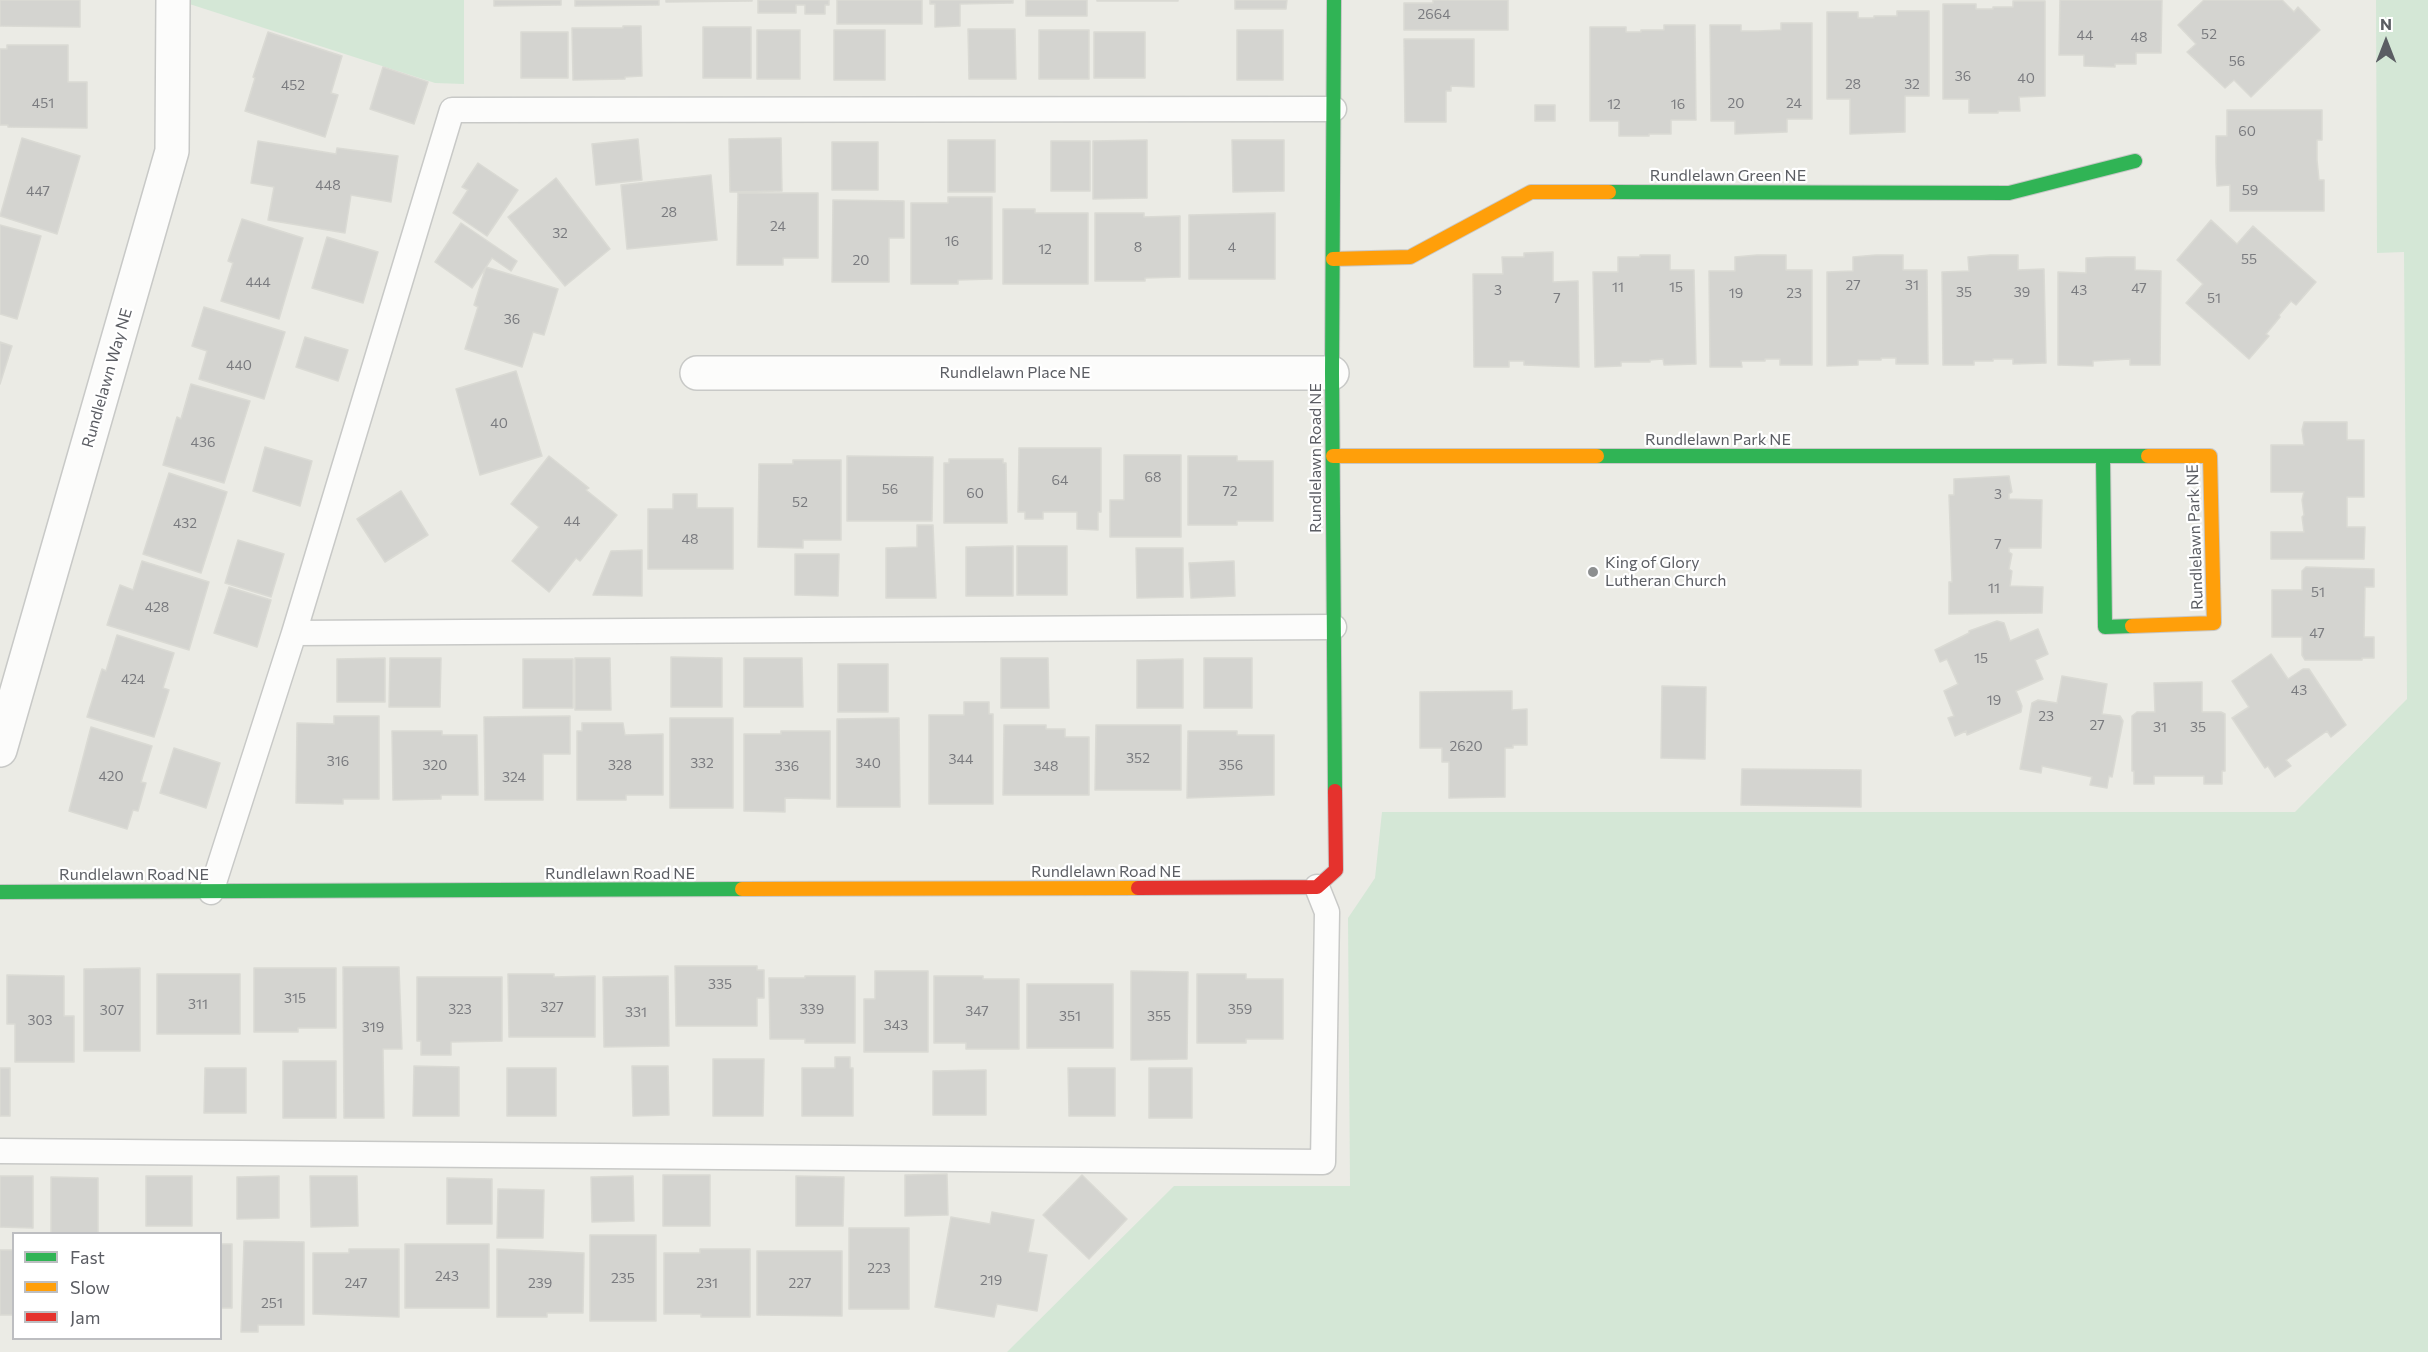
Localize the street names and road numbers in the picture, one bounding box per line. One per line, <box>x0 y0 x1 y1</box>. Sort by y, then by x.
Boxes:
street label: Rundlelawn Green NE <box>1650 166 1806 186</box>
street label: Rundlelawn Way NE <box>78 306 136 450</box>
street label: Rundlelawn Place NE <box>939 363 1091 383</box>
street label: Rundlelawn Road NE <box>1306 383 1326 533</box>
street label: Rundlelawn Park NE <box>1645 430 1791 450</box>
street label: Rundlelawn Park NE <box>2183 464 2207 610</box>
street label: Rundlelawn Road NE <box>1031 862 1181 882</box>
street label: Rundlelawn Road NE <box>545 864 695 884</box>
street label: Rundlelawn Road NE <box>59 865 209 885</box>

